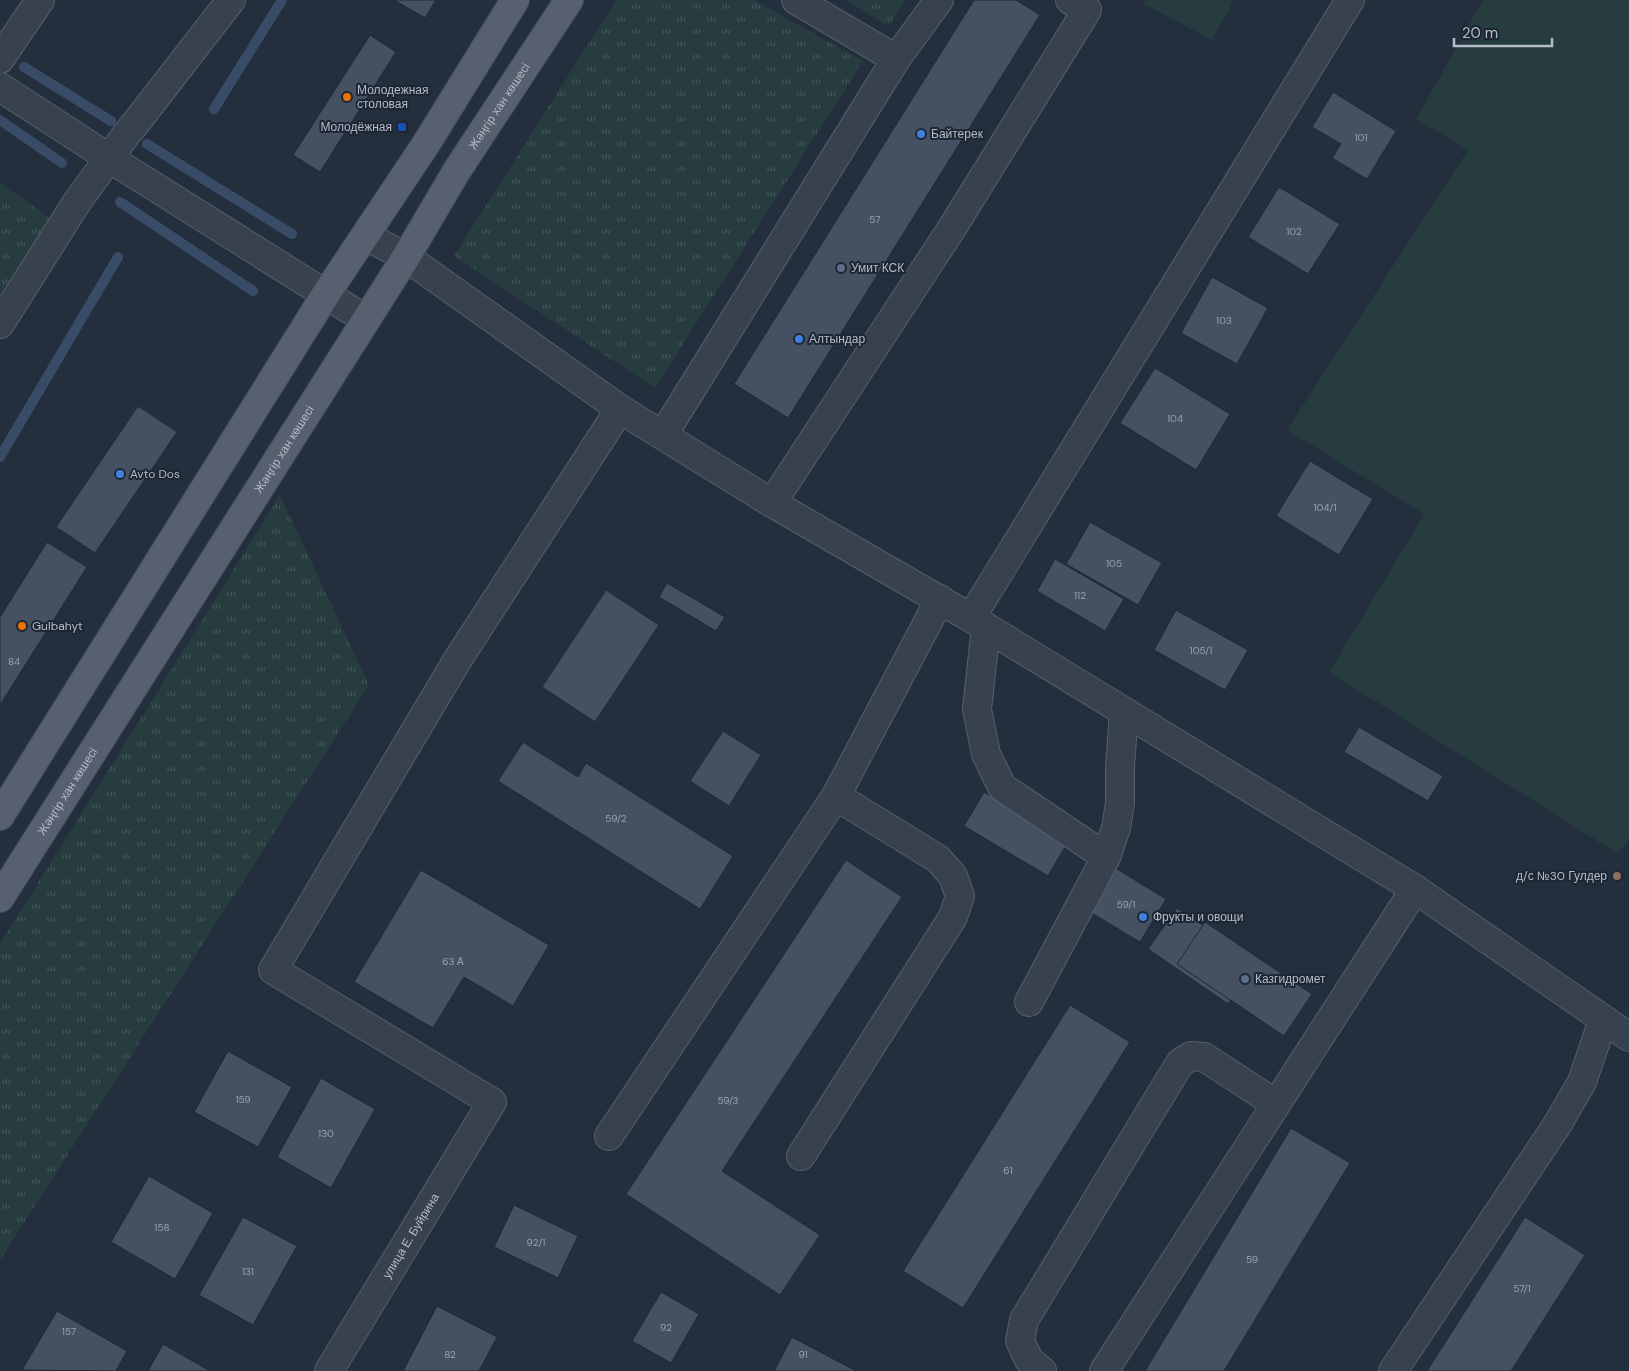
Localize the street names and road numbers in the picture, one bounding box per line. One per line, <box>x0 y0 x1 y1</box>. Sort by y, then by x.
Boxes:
street label: Жәңгір хан көшесі <box>465 60 534 153</box>
street label: Жәңгір хан көшесі <box>250 403 318 496</box>
street label: Жәңгір хан көшесі <box>34 745 101 838</box>
street label: улица Е. Буйрина <box>379 1190 443 1281</box>

